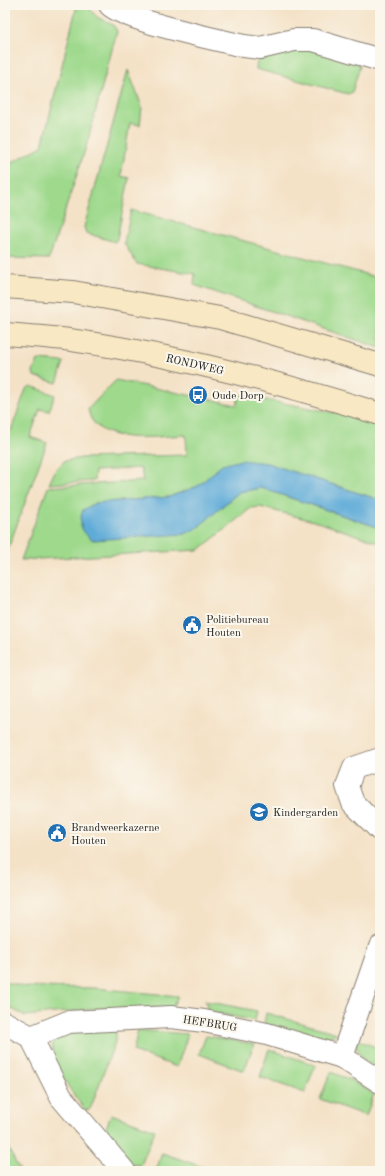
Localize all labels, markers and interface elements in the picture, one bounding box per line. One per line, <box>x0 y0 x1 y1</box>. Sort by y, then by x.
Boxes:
street label: RONDWEG <box>164 353 225 378</box>
bus stop icon: Oude Dorp <box>187 384 209 406</box>
place label: Oude Dorp <box>212 391 264 402</box>
public building icon: Politiebureau Houten <box>181 614 203 636</box>
place label: Politiebureau Houten <box>206 615 269 639</box>
school or university icon: Kindergarden <box>248 801 270 823</box>
place label: Kindergarden <box>273 808 338 819</box>
public building icon: Brandweerkazerne Houten <box>46 822 68 844</box>
place label: Brandweerkazerne Houten <box>71 823 159 847</box>
street label: HEFBRUG <box>182 1015 238 1034</box>

